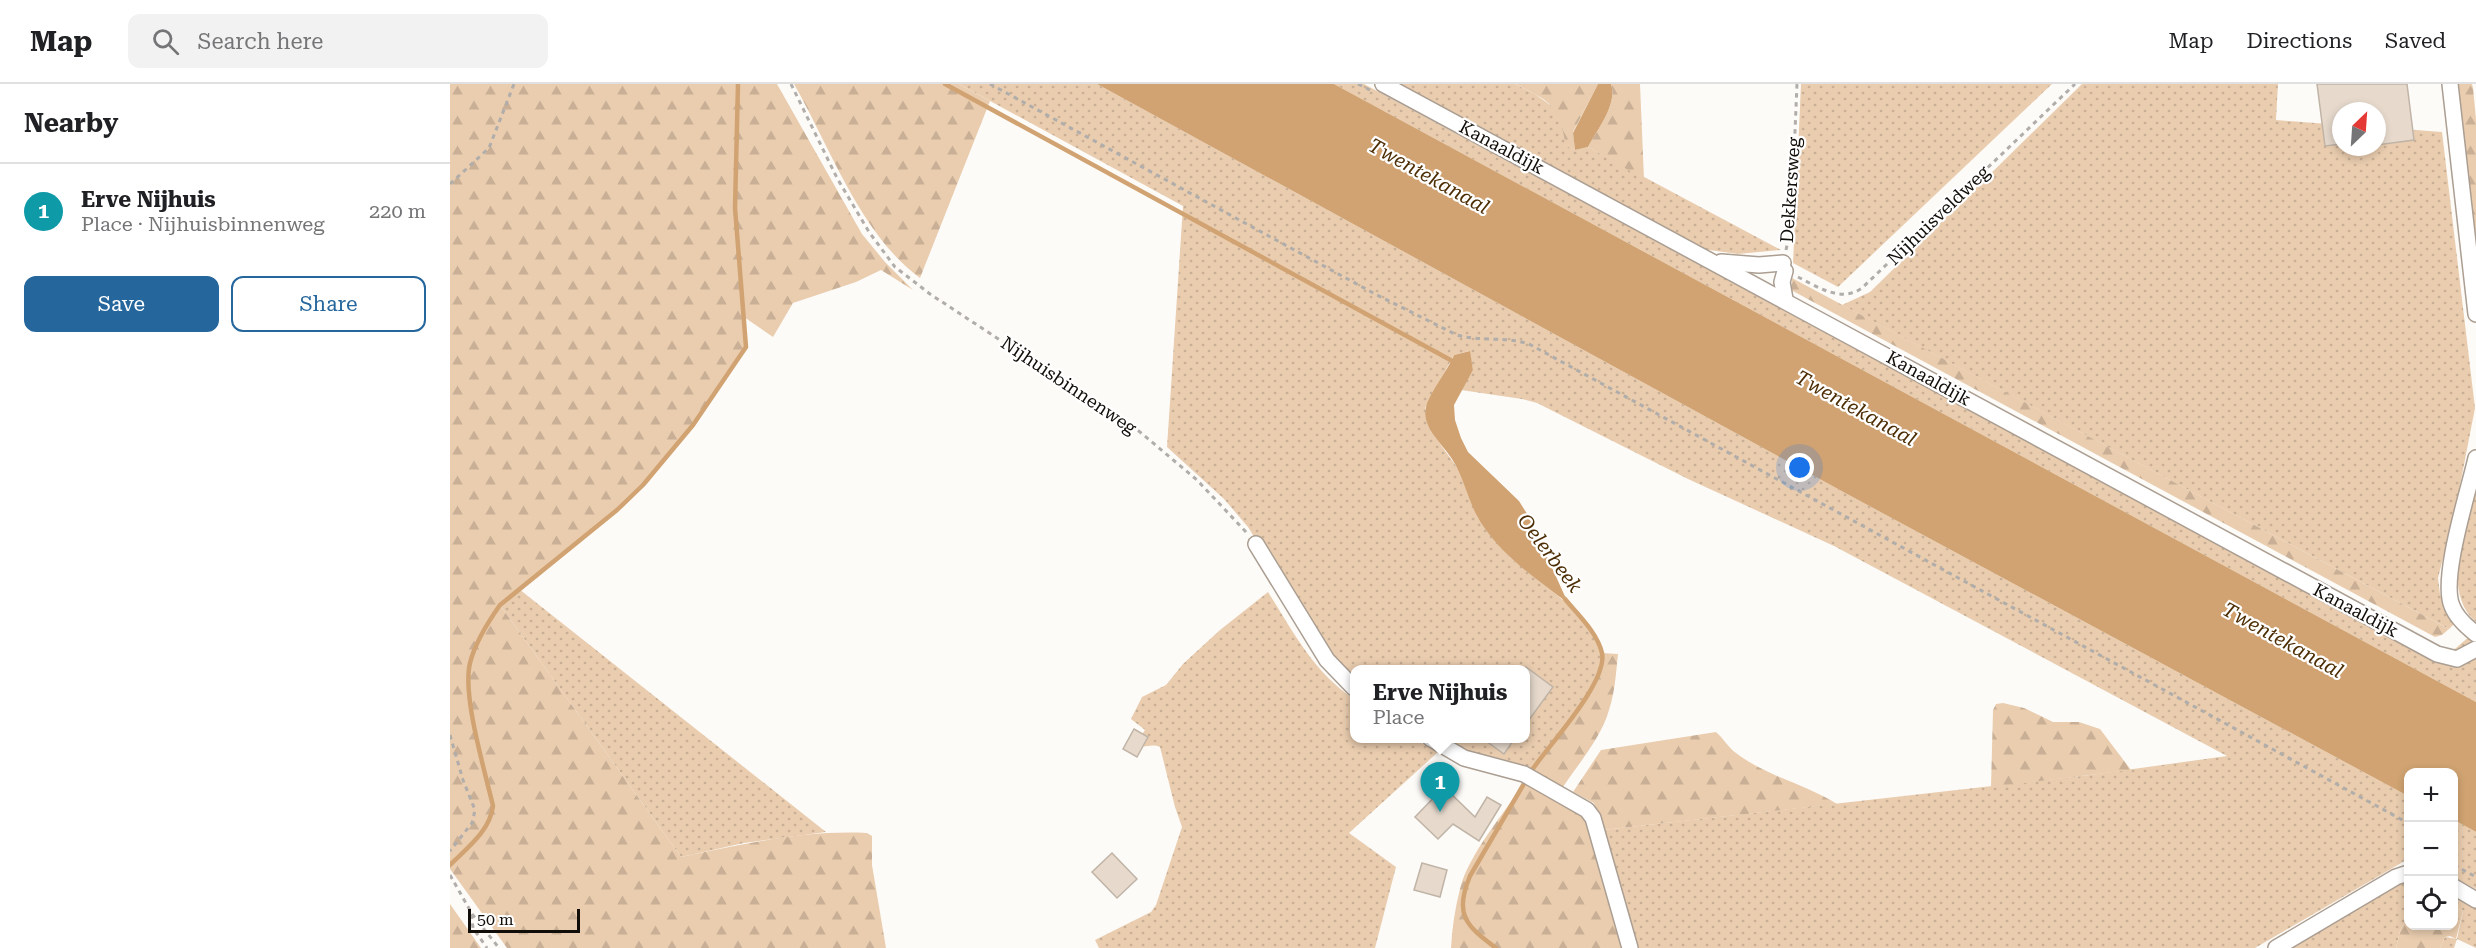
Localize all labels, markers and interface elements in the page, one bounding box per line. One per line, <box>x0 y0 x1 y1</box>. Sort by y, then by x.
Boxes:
search box <box>128 14 548 68</box>
text: Map <box>30 25 92 58</box>
icon: search <box>149 25 182 58</box>
text: Search here <box>197 29 323 54</box>
text: Map <box>2169 29 2213 53</box>
text: Directions <box>2246 29 2352 53</box>
text: Saved <box>2385 29 2446 53</box>
north arrow <box>2332 102 2386 156</box>
text: Nearby <box>24 108 118 138</box>
street label: Kanaaldijk <box>1456 116 1548 178</box>
water label: Twentekanaal <box>1364 133 1494 219</box>
street label: Dekkersweg <box>1776 136 1804 244</box>
street label: Nijhuisveldweg <box>1883 160 1994 269</box>
text: Erve Nijhuis <box>81 187 216 212</box>
text: 1 <box>38 199 49 223</box>
text: 220 m <box>369 199 426 223</box>
text: Place · Nijhuisbinnenweg <box>81 212 325 236</box>
button: Save <box>24 276 219 332</box>
button: Share <box>231 276 426 332</box>
street label: Nijhuisbinnenweg <box>997 332 1141 439</box>
street label: Kanaaldijk <box>1883 346 1975 410</box>
water label: Twentekanaal <box>1791 365 1921 451</box>
your location <box>1785 453 1814 482</box>
water label: Oelerbeek <box>1513 509 1588 597</box>
street label: Kanaaldijk <box>2310 579 2402 641</box>
water label: Twentekanaal <box>2218 597 2348 683</box>
popup <box>1350 665 1530 743</box>
text: Erve Nijhuis <box>1373 680 1507 705</box>
text: Place <box>1373 705 1424 729</box>
pin: 1 <box>1420 762 1460 812</box>
map controls <box>2404 768 2458 930</box>
button: + <box>2404 768 2458 822</box>
button: − <box>2404 822 2458 876</box>
button: locate <box>2404 876 2458 930</box>
scale bar <box>468 906 580 934</box>
text: 50 m <box>477 910 514 929</box>

